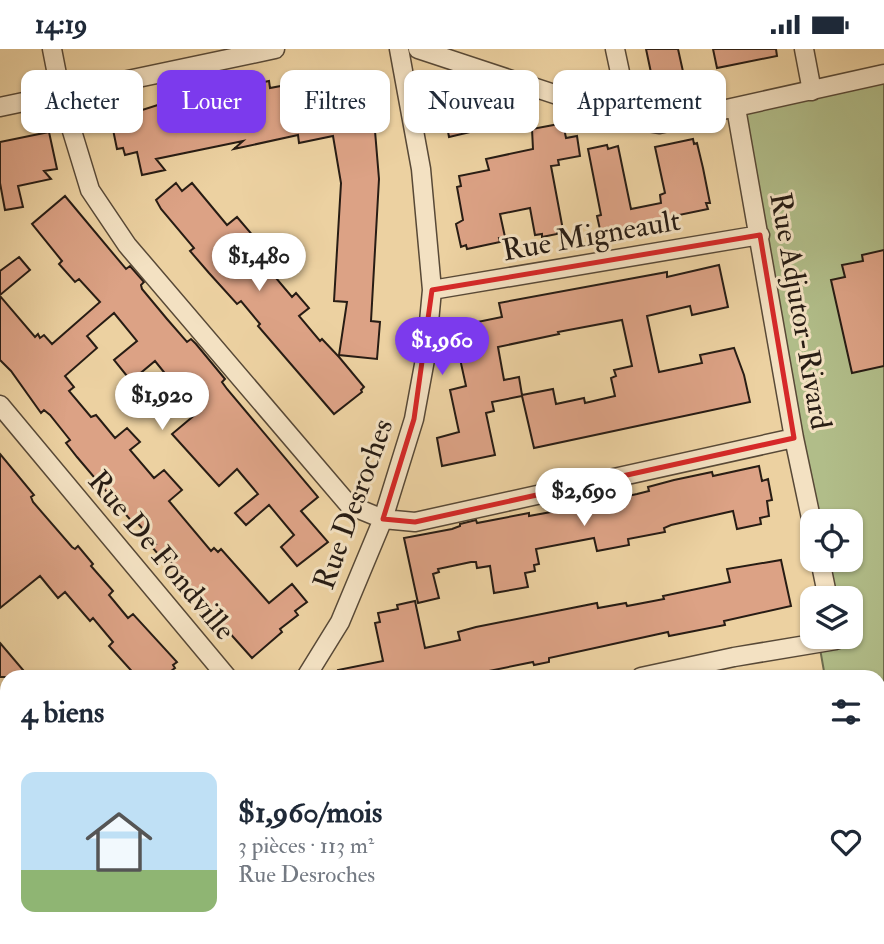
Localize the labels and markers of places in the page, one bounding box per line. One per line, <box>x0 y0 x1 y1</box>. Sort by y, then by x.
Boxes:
pin: $1,480 <box>202 233 316 293</box>
pin: $1,960 <box>385 317 499 377</box>
pin: $1,920 <box>105 373 219 432</box>
pin: $2,690 <box>527 469 641 528</box>

